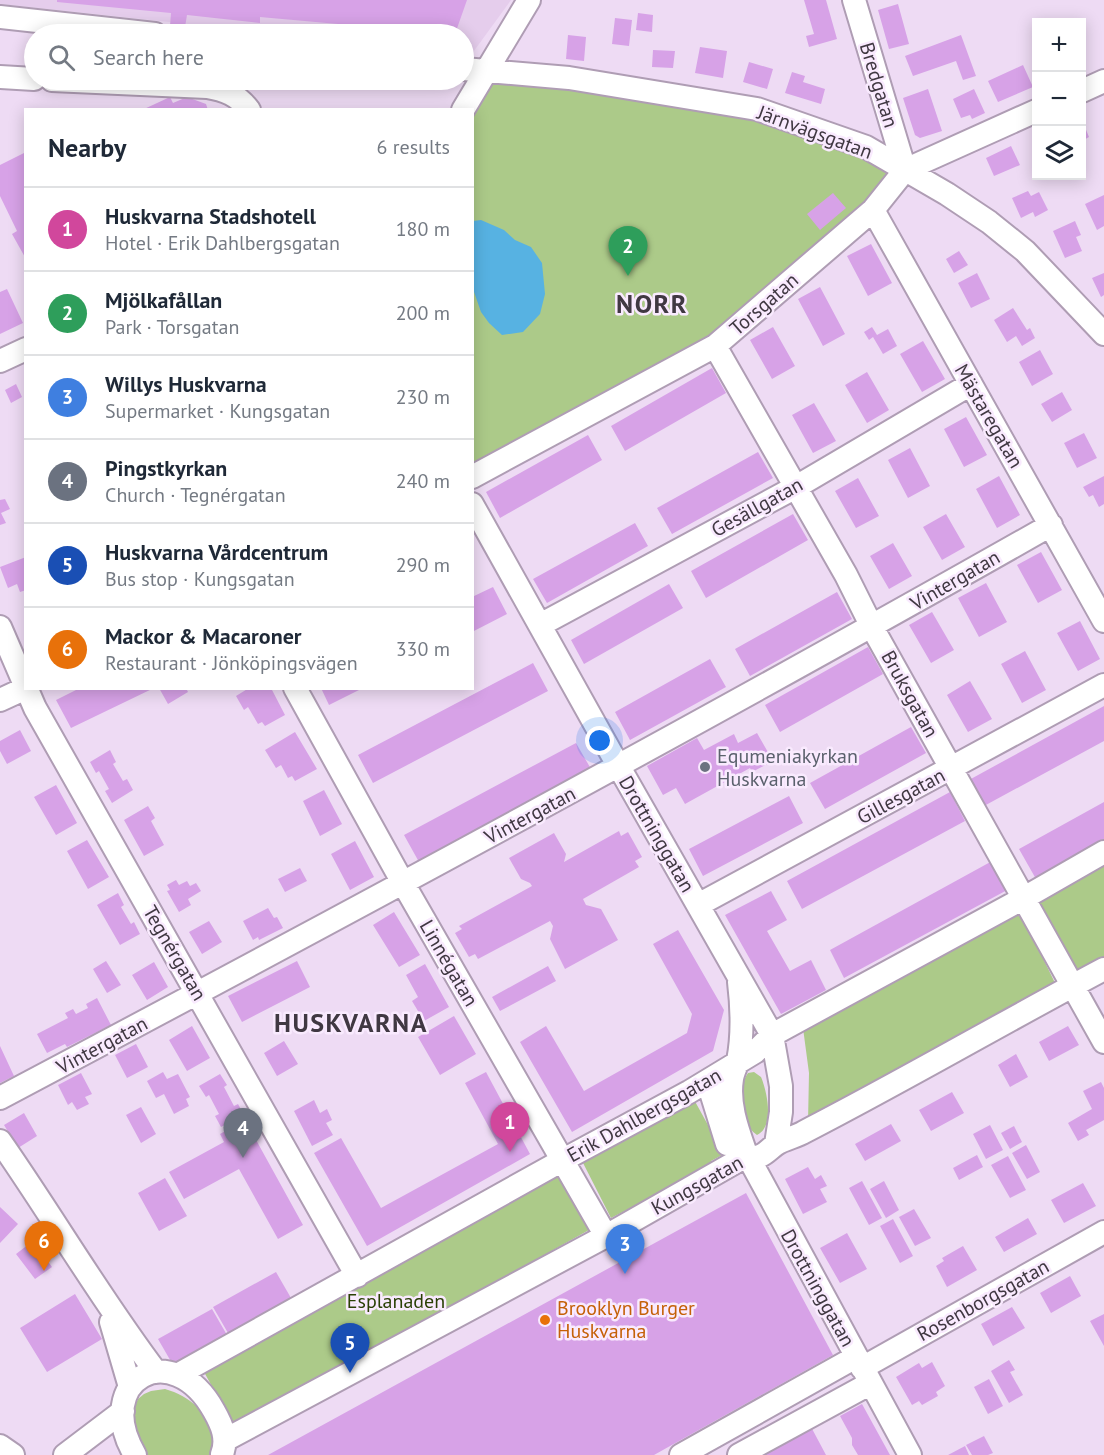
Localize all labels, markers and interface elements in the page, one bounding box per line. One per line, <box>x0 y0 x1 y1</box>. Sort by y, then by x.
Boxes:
map controls <box>1032 18 1086 180</box>
button: + <box>1032 18 1086 72</box>
search box <box>24 24 474 90</box>
street label: Bredgatan <box>854 39 904 131</box>
icon: search <box>45 41 78 74</box>
text: Search here <box>93 43 204 71</box>
button: − <box>1032 72 1086 126</box>
street label: Järnvägsgatan <box>753 99 876 165</box>
button: layers <box>1032 126 1086 180</box>
text: Nearby <box>48 131 126 164</box>
text: 6 results <box>377 134 450 160</box>
text: Huskvarna Stadshotell <box>105 202 316 230</box>
text: 1 <box>62 216 73 242</box>
text: 180 m <box>396 216 450 242</box>
pin: 2 <box>608 226 648 276</box>
text: Hotel · Erik Dahlbergsgatan <box>105 230 340 256</box>
street label: Torsgatan <box>724 267 804 341</box>
text: Mjölkafållan <box>105 286 222 314</box>
district label: NORR <box>616 287 688 320</box>
text: 2 <box>62 300 73 326</box>
text: 200 m <box>396 300 450 326</box>
text: Park · Torsgatan <box>105 314 239 340</box>
street label: Mästaregatan <box>949 359 1029 473</box>
text: Willys Huskvarna <box>105 370 267 398</box>
text: 3 <box>62 384 73 410</box>
text: 230 m <box>396 384 450 410</box>
text: Supermarket · Kungsgatan <box>105 398 330 424</box>
text: Pingstkyrkan <box>105 454 227 482</box>
text: 4 <box>62 468 73 494</box>
text: 240 m <box>396 468 450 494</box>
street label: Gesällgatan <box>707 471 807 543</box>
text: Church · Tegnérgatan <box>105 482 286 508</box>
text: Huskvarna Vårdcentrum <box>105 538 328 566</box>
street label: Vintergatan <box>905 544 1005 617</box>
text: 5 <box>62 552 73 578</box>
text: 290 m <box>396 552 450 578</box>
text: Bus stop · Kungsgatan <box>105 566 295 592</box>
text: Mackor & Macaroner <box>105 622 302 650</box>
text: 6 <box>62 636 73 662</box>
text: 330 m <box>396 636 450 662</box>
street label: Bruksgatan <box>875 646 945 742</box>
text: Restaurant · Jönköpingsvägen <box>105 650 358 676</box>
your location <box>585 726 614 755</box>
place label: Equmeniakyrkan Huskvarna <box>717 743 858 792</box>
marker: Equmeniakyrkan Huskvarna <box>698 760 712 774</box>
street label: Gillesgatan <box>852 762 950 830</box>
street label: Drottninggatan <box>613 771 701 897</box>
street label: Vintergatan <box>479 780 580 850</box>
street label: Tegnérgatan <box>137 901 213 1005</box>
street label: Linnégatan <box>414 915 484 1011</box>
district label: HUSKVARNA <box>274 1006 428 1039</box>
street label: Vintergatan <box>51 1010 152 1080</box>
street label: Erik Dahlbergsgatan <box>562 1062 726 1168</box>
pin: 1 <box>490 1102 530 1152</box>
pin: 4 <box>224 1108 262 1158</box>
street label: Kungsgatan <box>647 1149 747 1221</box>
pin: 6 <box>24 1222 63 1271</box>
pin: 3 <box>606 1224 644 1274</box>
street label: Drottninggatan <box>775 1225 861 1351</box>
street label: Rosenborgsgatan <box>912 1253 1054 1347</box>
park label: Esplanaden <box>347 1288 445 1314</box>
place label: Brooklyn Burger Huskvarna <box>557 1295 695 1344</box>
marker: Brooklyn Burger Huskvarna <box>538 1313 552 1327</box>
pin: 5 <box>330 1324 370 1373</box>

